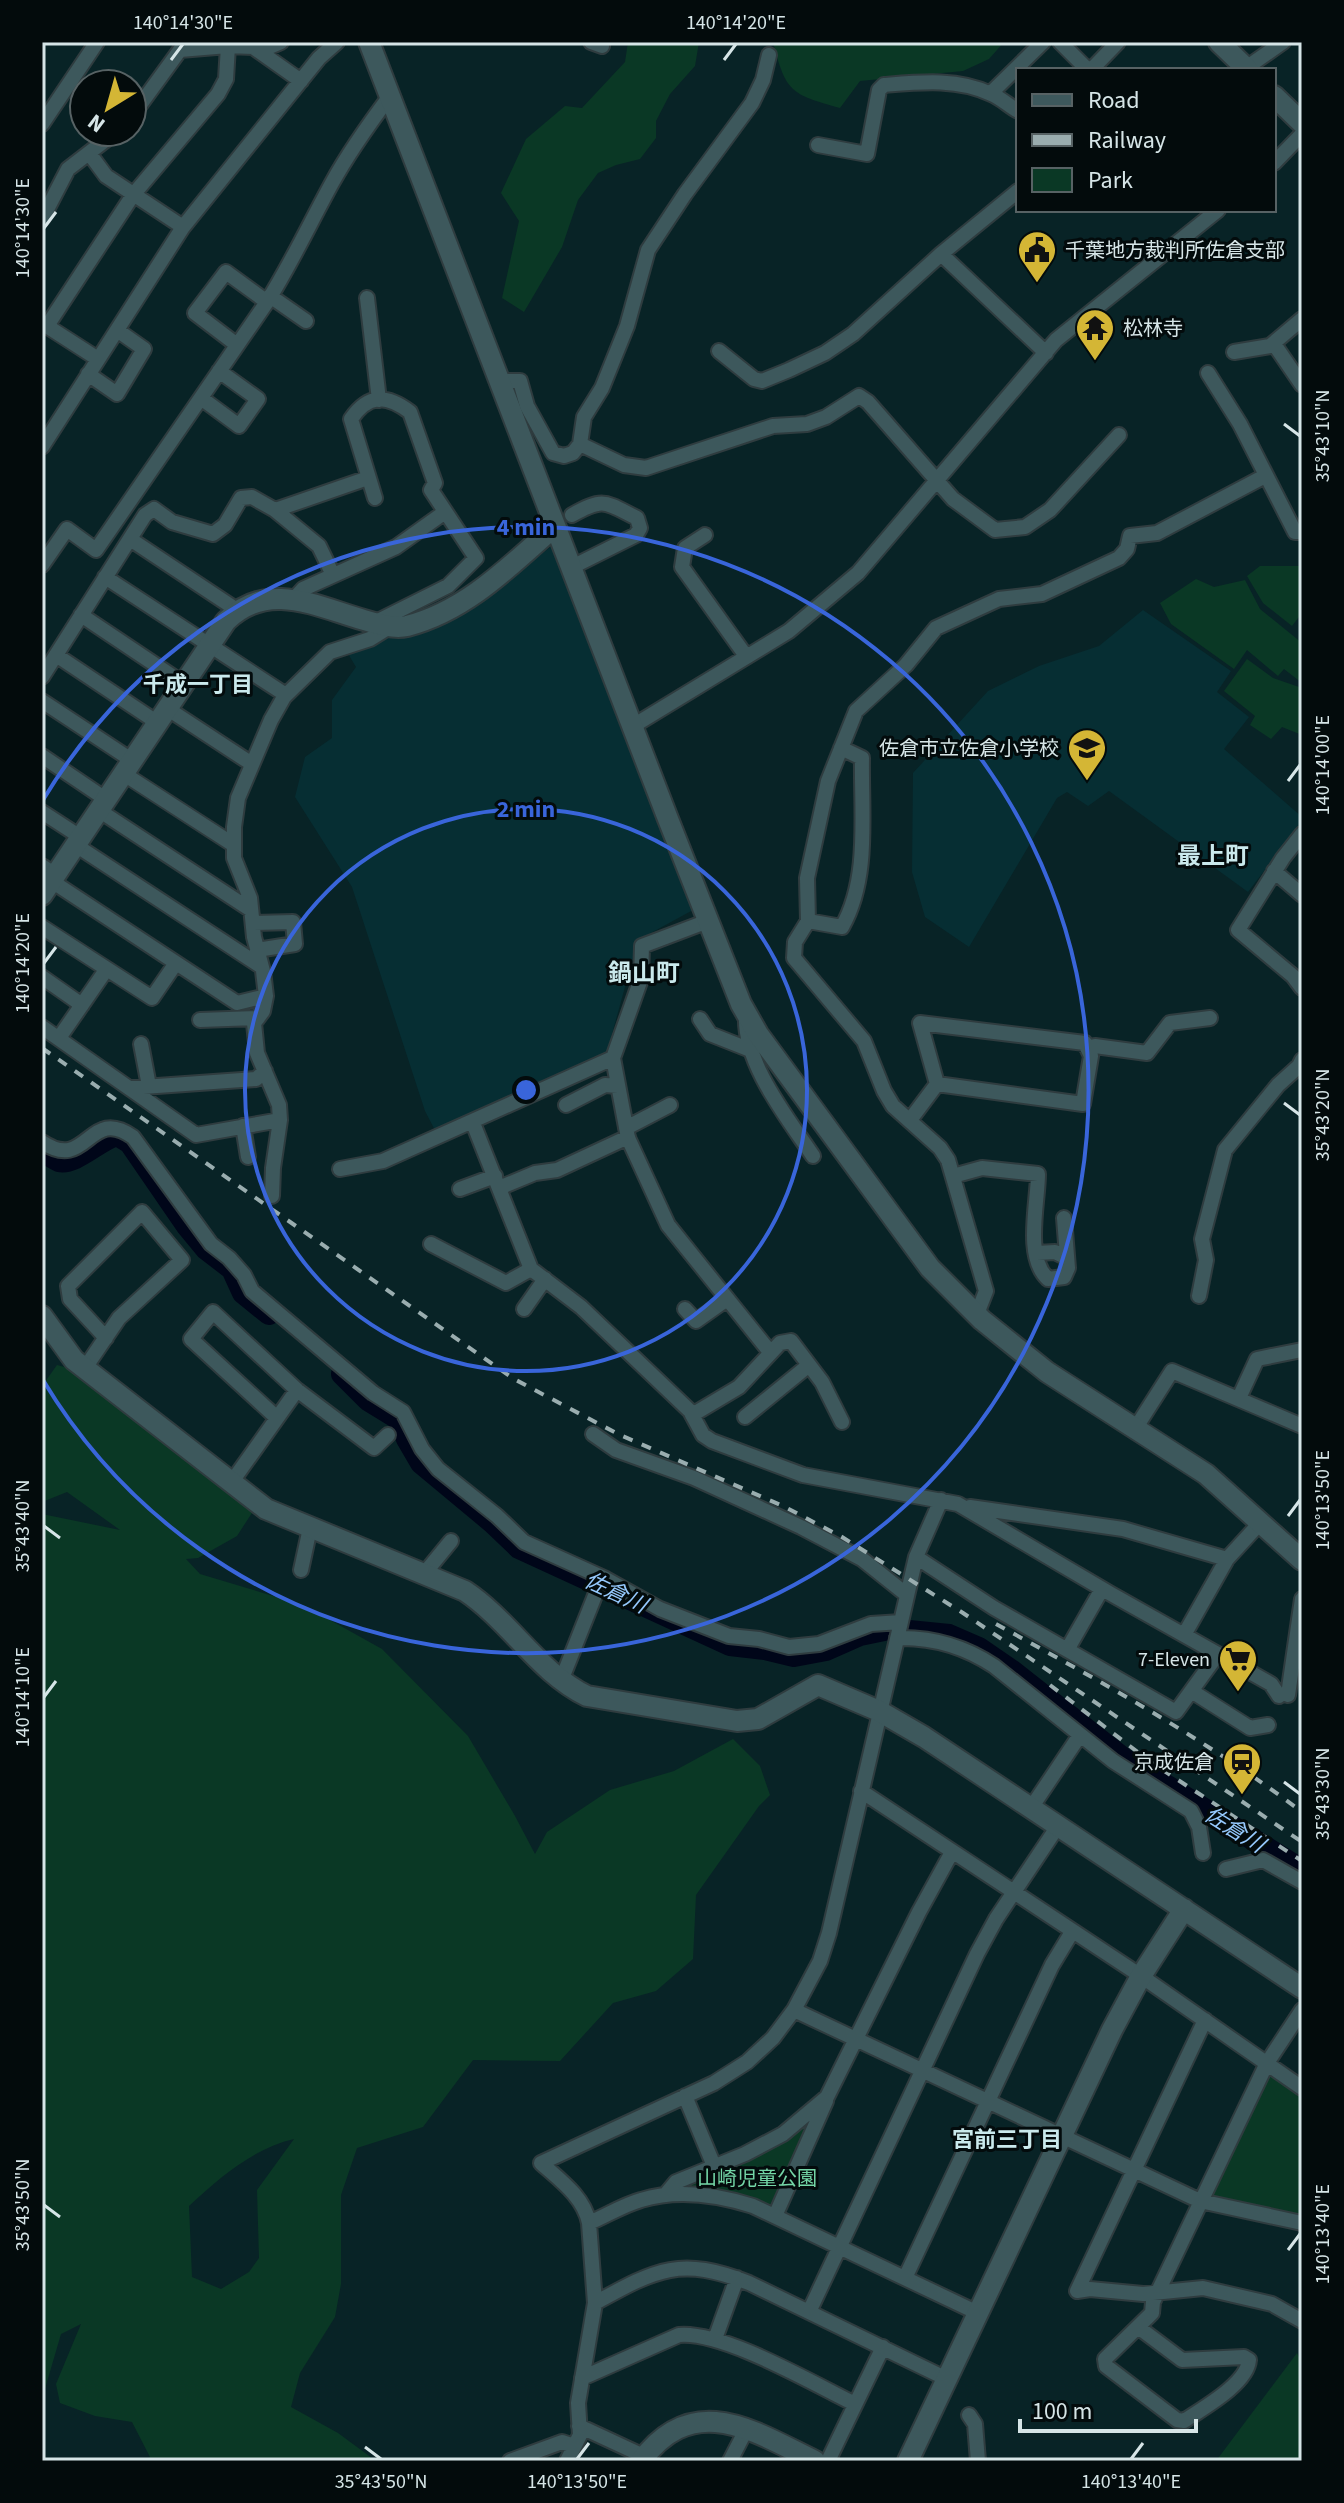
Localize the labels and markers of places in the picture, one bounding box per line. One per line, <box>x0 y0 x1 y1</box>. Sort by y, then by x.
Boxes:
public building icon: 千葉地方裁判所佐倉支部 <box>1016 229 1058 284</box>
place label: 千葉地方裁判所佐倉支部 <box>1065 237 1285 265</box>
temple icon: 松林寺 <box>1074 307 1116 362</box>
place label: 松林寺 <box>1123 315 1183 343</box>
school or university icon: 佐倉市立佐倉小学校 <box>1066 727 1108 782</box>
place label: 佐倉市立佐倉小学校 <box>879 735 1059 763</box>
centre of rings <box>512 1076 540 1104</box>
supermarket icon: 7-Eleven <box>1217 1638 1259 1693</box>
place label: 7-Eleven <box>1138 1646 1210 1674</box>
station icon: 京成佐倉 <box>1221 1741 1263 1796</box>
place label: 京成佐倉 <box>1134 1749 1214 1777</box>

